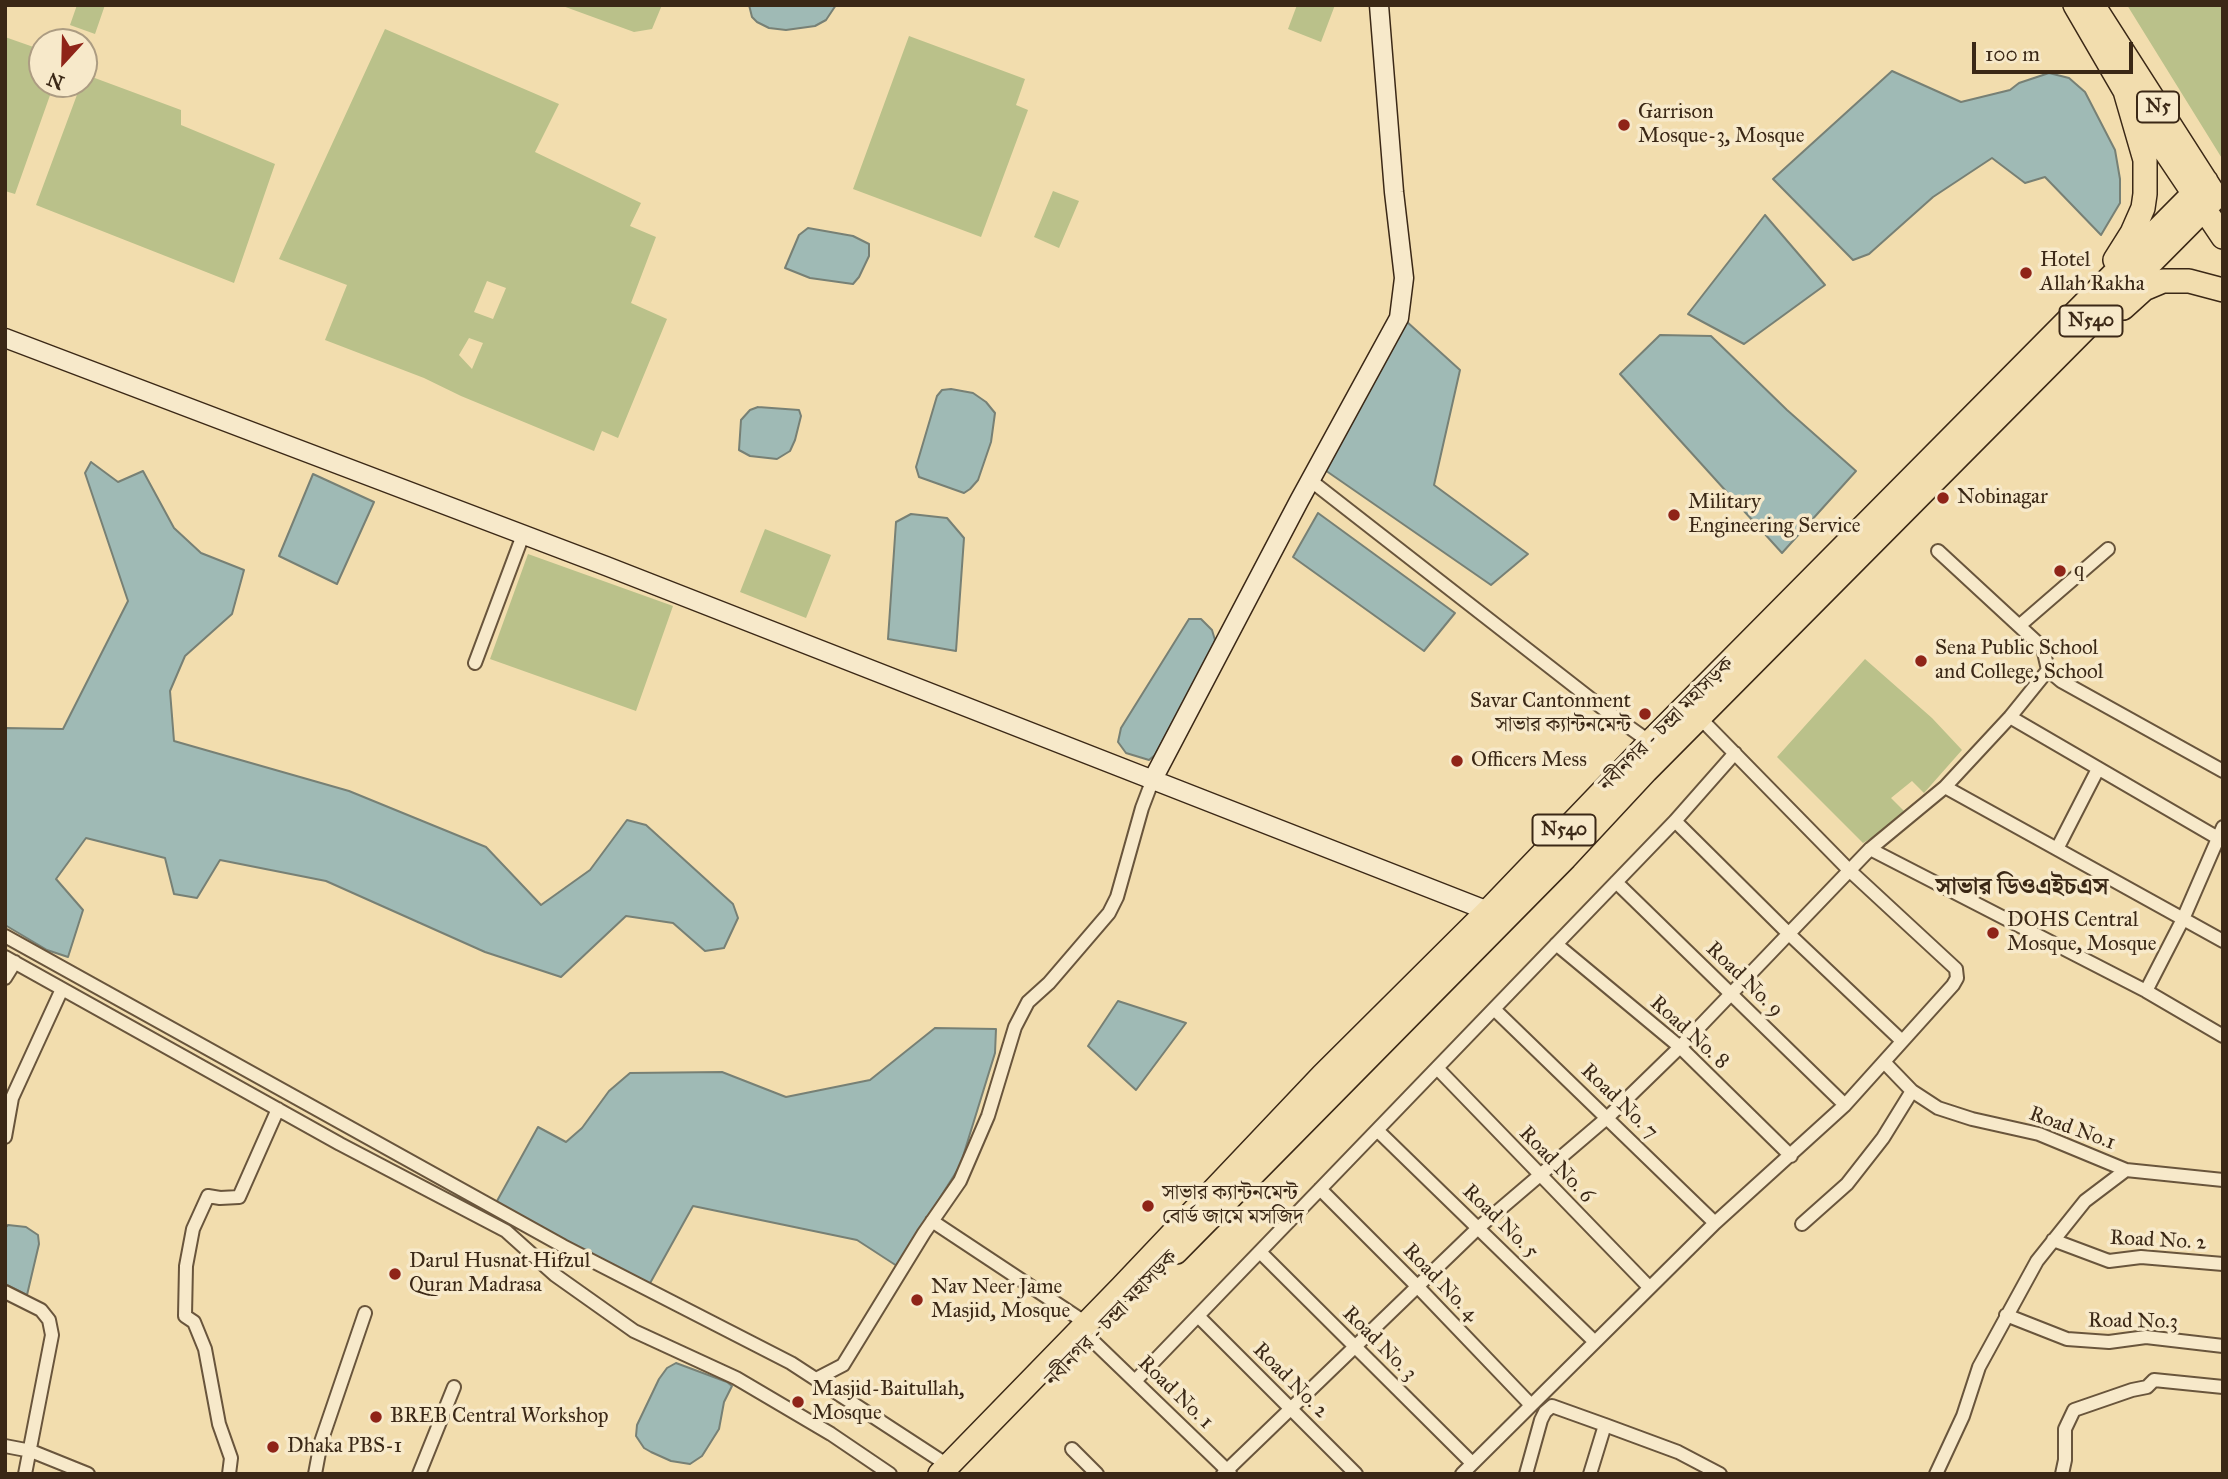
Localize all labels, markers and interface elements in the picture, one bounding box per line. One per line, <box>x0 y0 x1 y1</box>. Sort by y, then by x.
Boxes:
north arrow <box>28 28 98 98</box>
scale bar <box>1976 28 2137 72</box>
text: 100 m <box>1985 41 2040 67</box>
text: N <box>44 67 67 95</box>
road number: N5 <box>2137 92 2179 122</box>
place label: Garrison Mosque-3, Mosque <box>1638 100 1805 150</box>
marker: Garrison Mosque-3, Mosque <box>1616 117 1632 133</box>
place label: Hotel Allah Rakha <box>2040 248 2144 298</box>
marker: Hotel Allah Rakha <box>2018 265 2034 281</box>
road number: N540 <box>2060 306 2122 336</box>
place label: Nobinagar <box>1957 485 2048 511</box>
place label: Military Engineering Service <box>1688 490 1861 540</box>
marker: Nobinagar <box>1935 490 1951 506</box>
marker: Military Engineering Service <box>1666 507 1682 523</box>
place label: q <box>2074 558 2084 584</box>
marker: q <box>2052 563 2068 579</box>
place label: Sena Public School and College, School <box>1935 636 2103 686</box>
street label: নবীনগর - চন্দ্রা মহাসড়ক <box>1594 652 1740 798</box>
marker: Sena Public School and College, School <box>1913 653 1929 669</box>
place label: Savar Cantonment সাভার ক্যান্টনমেন্ট <box>1470 689 1631 739</box>
marker: Savar Cantonment সাভার ক্যান্টনমেন্ট <box>1637 706 1653 722</box>
place label: Officers Mess <box>1471 748 1587 774</box>
marker: Officers Mess <box>1449 753 1465 769</box>
road number: N540 <box>1532 814 1596 846</box>
district label: সাভার ডিওএইচএস <box>1935 874 2109 902</box>
place label: DOHS Central Mosque, Mosque <box>2007 908 2157 958</box>
marker: DOHS Central Mosque, Mosque <box>1985 925 2001 941</box>
street label: Road No. 9 <box>1700 937 1788 1023</box>
street label: Road No. 8 <box>1644 991 1734 1075</box>
street label: Road No. 7 <box>1575 1059 1663 1145</box>
street label: Road No.1 <box>2025 1102 2119 1156</box>
street label: Road No. 6 <box>1513 1121 1599 1209</box>
street label: Road No. 5 <box>1457 1180 1543 1264</box>
place label: সাভার ক্যান্টনমেন্ট বোর্ড জামে মসজিদ <box>1162 1181 1304 1231</box>
marker: সাভার ক্যান্টনমেন্ট বোর্ড জামে মসজিদ <box>1140 1198 1156 1214</box>
street label: Road No. 2 <box>2109 1226 2207 1256</box>
street label: Road No. 4 <box>1397 1239 1483 1327</box>
street label: নবীনগর - চন্দ্রা মহাসড়ক <box>1040 1245 1184 1393</box>
place label: Darul Husnat Hifzul Quran Madrasa <box>409 1249 590 1299</box>
marker: Darul Husnat Hifzul Quran Madrasa <box>387 1266 403 1282</box>
place label: Nav Neer Jame Masjid, Mosque <box>931 1275 1070 1325</box>
marker: Nav Neer Jame Masjid, Mosque <box>909 1292 925 1308</box>
street label: Road No. 3 <box>1337 1302 1421 1386</box>
street label: Road No.3 <box>2088 1309 2178 1335</box>
street label: Road No. 2 <box>1247 1338 1333 1424</box>
street label: Road No. 1 <box>1132 1351 1218 1435</box>
place label: Masjid-Baitullah, Mosque <box>812 1377 965 1427</box>
marker: Masjid-Baitullah, Mosque <box>790 1394 806 1410</box>
place label: BREB Central Workshop <box>390 1404 608 1430</box>
marker: BREB Central Workshop <box>368 1409 384 1425</box>
place label: Dhaka PBS-1 <box>287 1434 402 1460</box>
marker: Dhaka PBS-1 <box>265 1439 281 1455</box>

